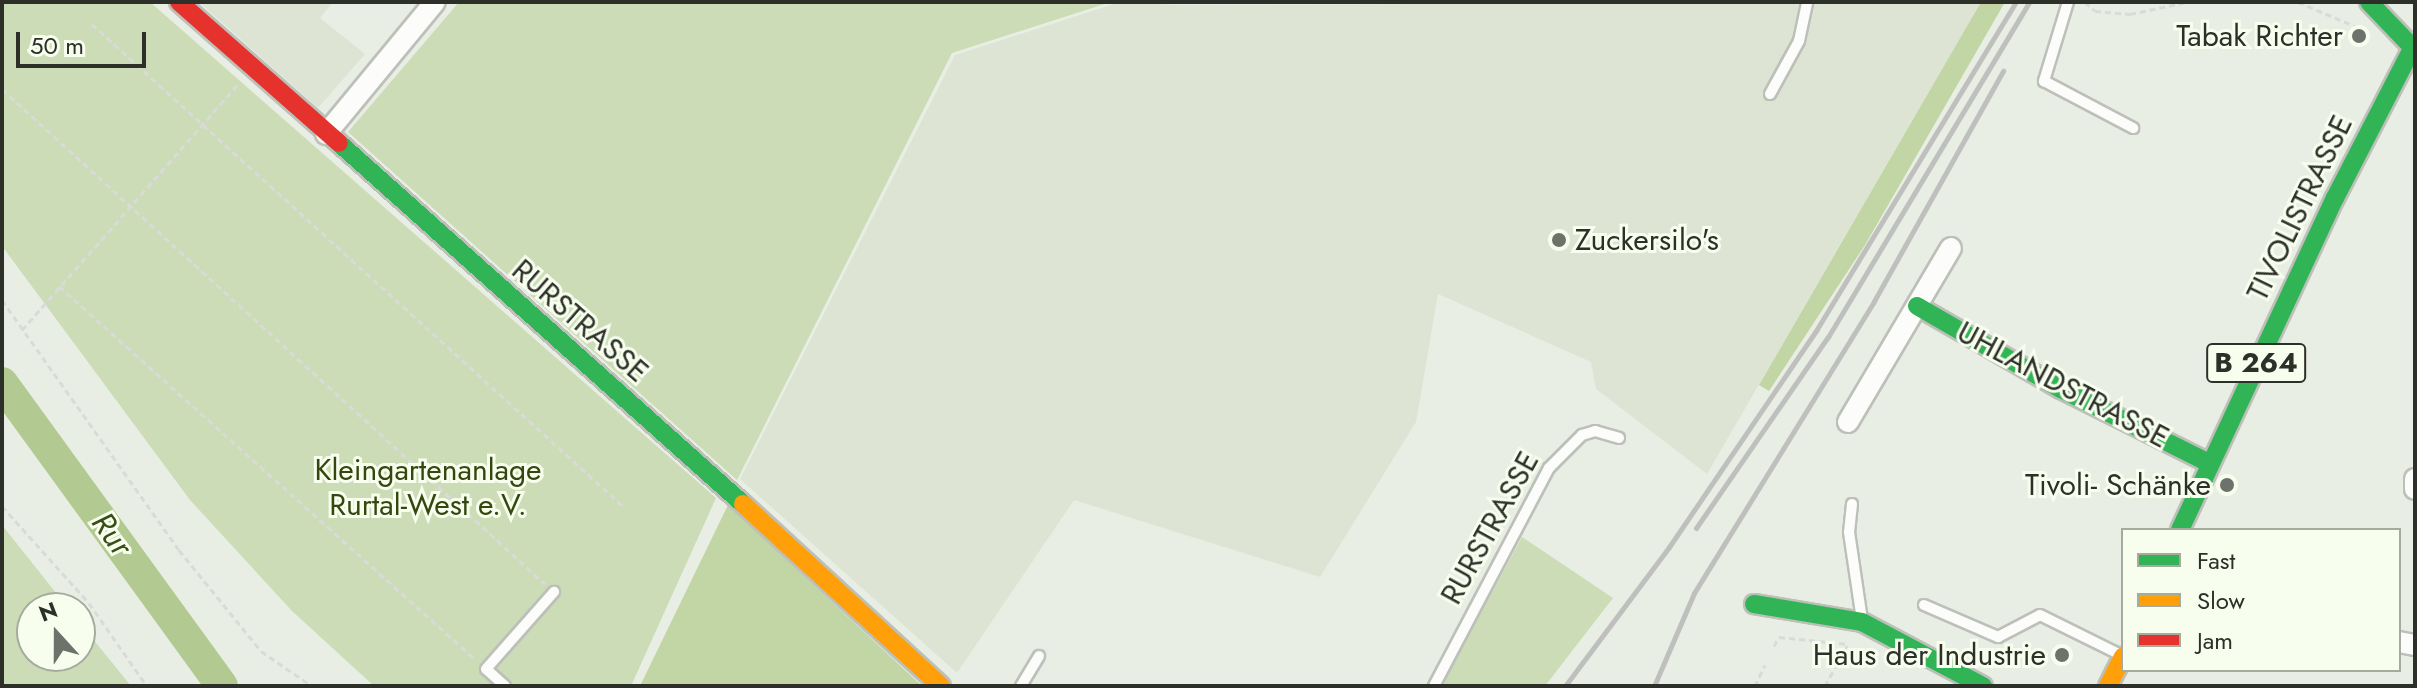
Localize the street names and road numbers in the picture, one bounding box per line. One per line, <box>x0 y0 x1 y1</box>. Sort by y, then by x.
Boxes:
street label: TIVOLISTRASSE <box>2240 110 2360 306</box>
street label: RURSTRASSE <box>505 252 655 390</box>
street label: UHLANDSTRASSE <box>1951 314 2175 456</box>
road number: B 264 <box>2206 339 2306 387</box>
street label: RURSTRASSE <box>1433 445 1547 611</box>

